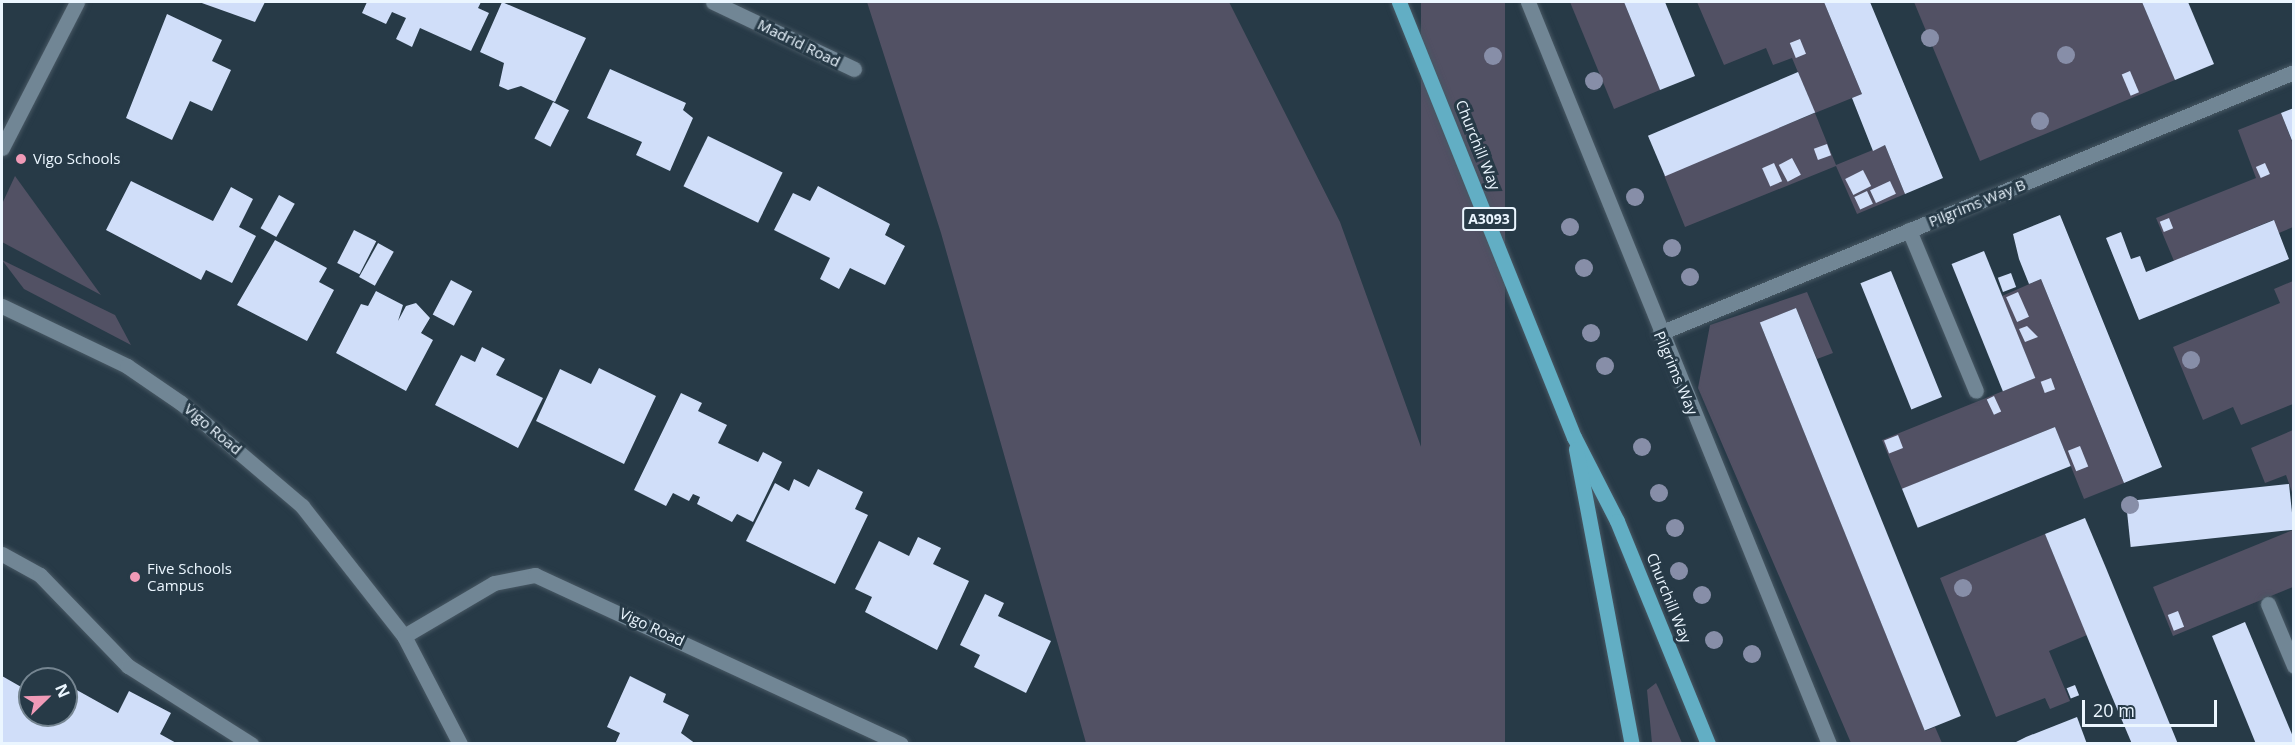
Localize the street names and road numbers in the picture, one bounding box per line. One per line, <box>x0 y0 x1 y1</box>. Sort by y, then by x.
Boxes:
street label: Madrid Road <box>755 15 843 71</box>
street label: Churchill Way <box>1452 97 1504 193</box>
street label: Pilgrims Way B <box>1926 175 2028 231</box>
road number: A3093 <box>1462 208 1516 230</box>
street label: Pilgrims Way <box>1650 328 1702 418</box>
street label: Vigo Road <box>181 400 245 458</box>
street label: Churchill Way <box>1643 550 1695 646</box>
street label: Vigo Road <box>617 604 687 650</box>

